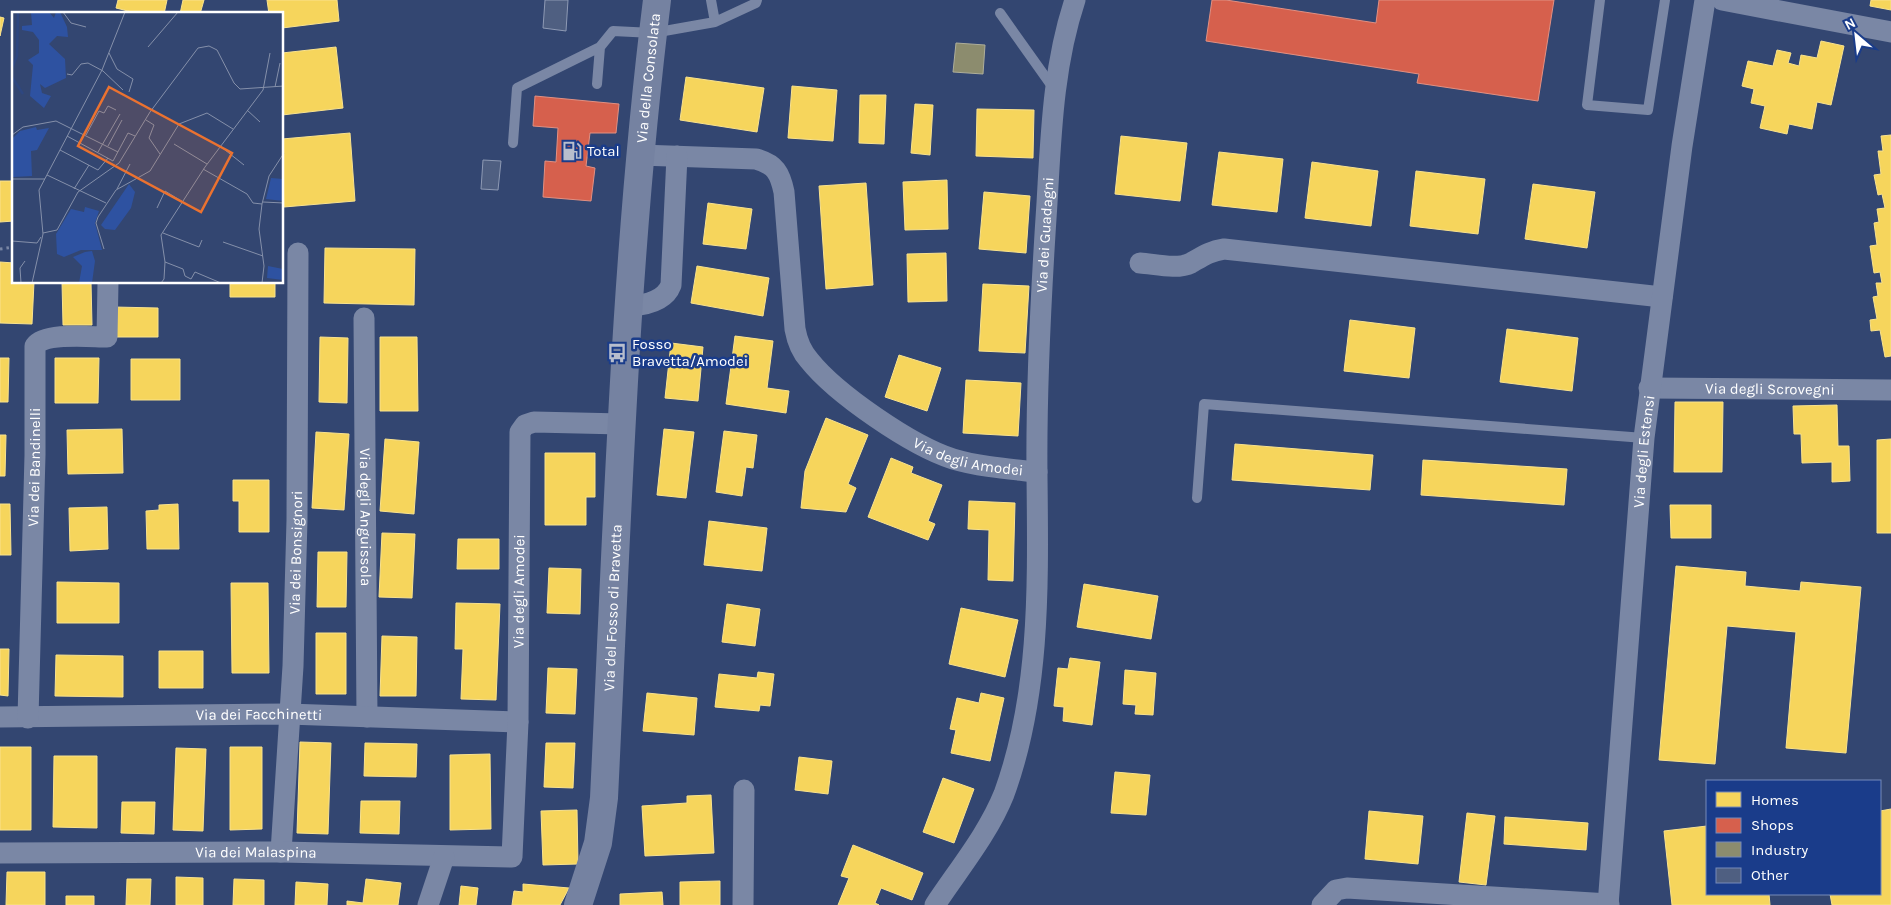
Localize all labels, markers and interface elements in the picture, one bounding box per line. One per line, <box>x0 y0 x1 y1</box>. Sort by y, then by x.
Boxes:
north arrow <box>1831 10 1881 60</box>
inset map <box>12 12 284 284</box>
street label: Via della Consolata <box>633 12 664 144</box>
text: N <box>1842 14 1859 34</box>
fuel station icon: Total <box>561 140 583 162</box>
place label: Total <box>587 142 620 160</box>
street label: Via dei Guadagni <box>1033 177 1057 293</box>
place label: Fosso Bravetta/Amodei <box>632 335 748 370</box>
bus stop icon: Fosso Bravetta/Amodei <box>606 342 628 364</box>
street label: Via degli Scrovegni <box>1705 379 1835 399</box>
street label: Via degli Estensi <box>1630 394 1658 508</box>
street label: Via dei Bandinelli <box>24 408 44 527</box>
street label: Via degli Amodei <box>910 433 1024 480</box>
street label: Via degli Anguissola <box>356 448 375 586</box>
street label: Via dei Bonsignori <box>285 490 306 615</box>
street label: Via del Fosso di Bravetta <box>600 524 626 692</box>
street label: Via degli Amodei <box>510 534 528 648</box>
street label: Via dei Facchinetti <box>196 705 323 724</box>
legend <box>1706 780 1881 895</box>
text: Homes <box>1751 791 1799 809</box>
text: Shops <box>1751 816 1794 834</box>
text: Industry <box>1751 841 1808 859</box>
street label: Via dei Malaspina <box>195 843 317 862</box>
text: Other <box>1751 866 1789 884</box>

